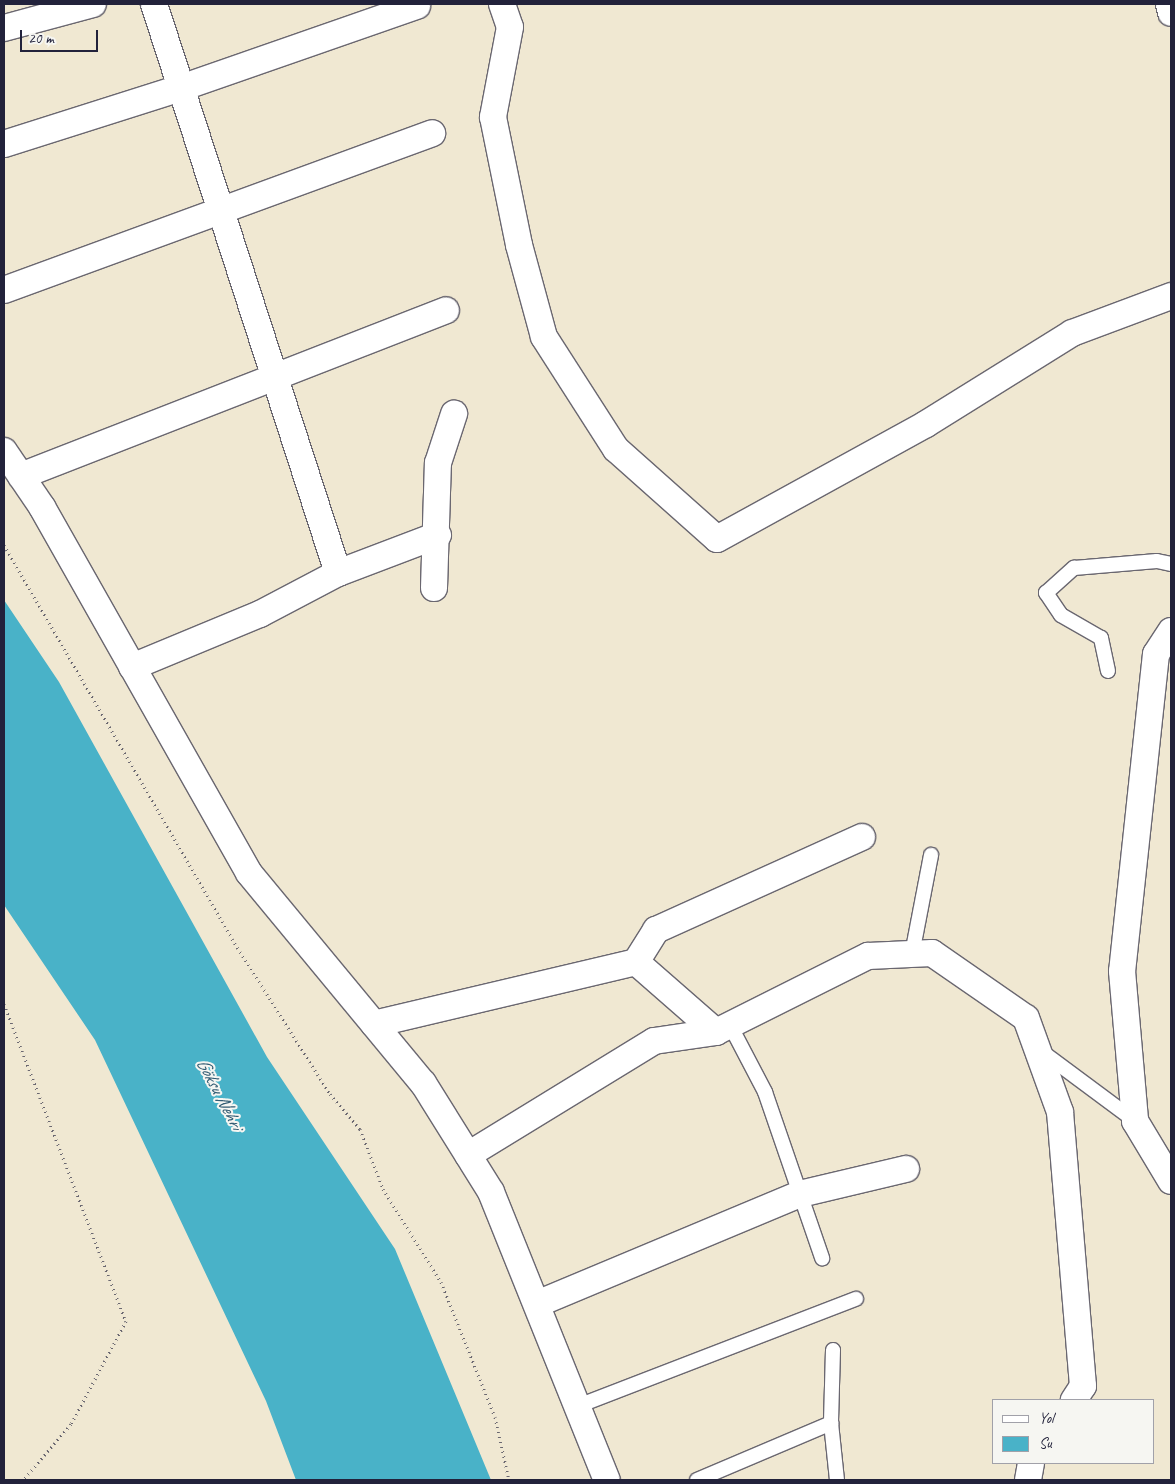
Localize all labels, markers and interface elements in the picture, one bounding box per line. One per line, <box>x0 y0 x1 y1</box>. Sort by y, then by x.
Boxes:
scale bar <box>22 20 100 52</box>
text: 20 m <box>28 29 54 48</box>
water label: Göksu Nehri <box>191 1054 247 1134</box>
legend <box>992 1399 1155 1464</box>
text: Yol <box>1039 1409 1054 1428</box>
text: Su <box>1039 1434 1052 1453</box>

